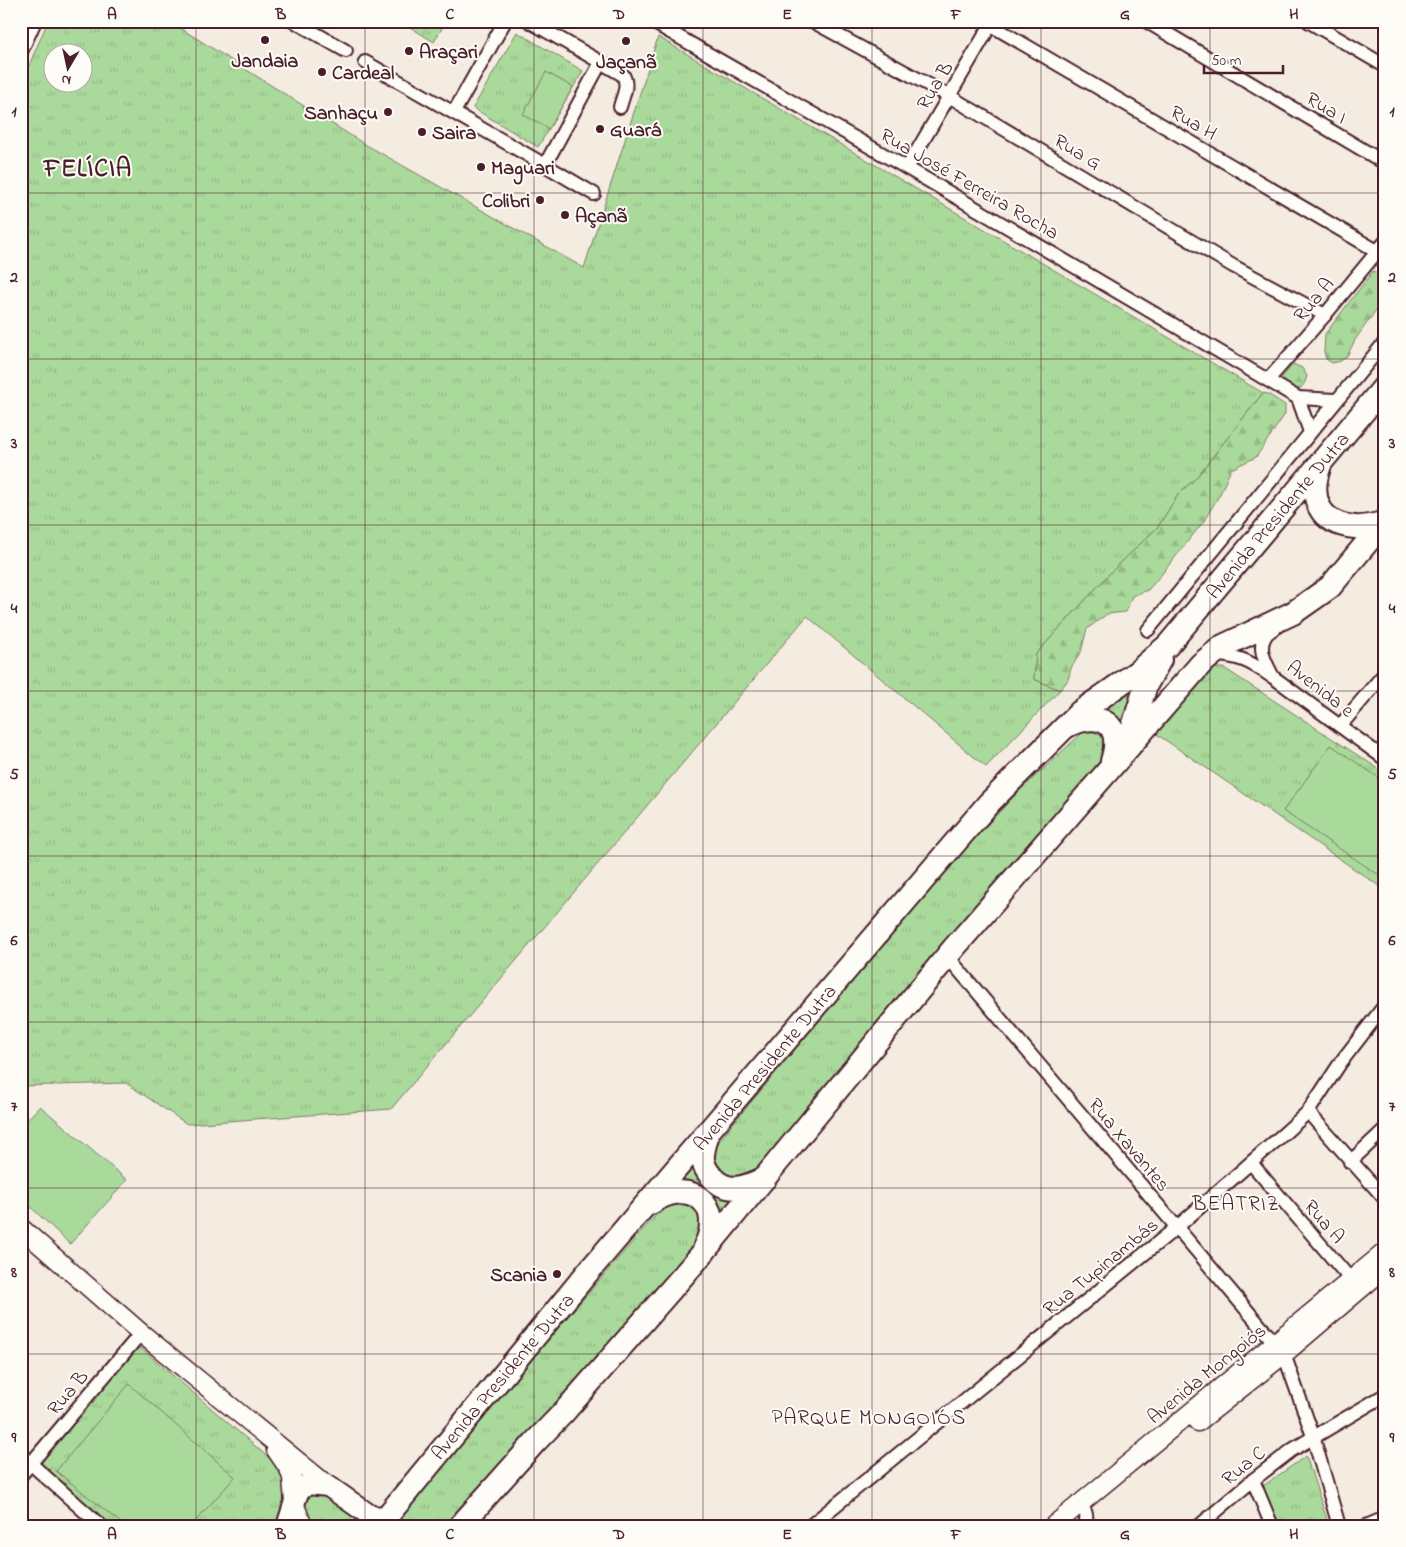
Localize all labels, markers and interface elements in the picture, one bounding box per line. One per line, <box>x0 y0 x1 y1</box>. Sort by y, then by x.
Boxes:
text: A <box>107 3 117 27</box>
text: B <box>275 3 287 27</box>
text: C <box>446 3 455 27</box>
text: D <box>612 3 625 27</box>
text: E <box>782 3 792 27</box>
text: F <box>950 3 962 27</box>
text: G <box>1120 3 1130 27</box>
text: H <box>1289 3 1299 27</box>
marker: Jandaia <box>259 34 271 46</box>
marker: Jaçanã <box>620 35 632 47</box>
place label: Araçari <box>419 39 478 68</box>
north arrow <box>42 42 92 92</box>
scale bar <box>1204 42 1282 74</box>
marker: Araçari <box>403 45 415 57</box>
place label: Jandaia <box>232 48 299 77</box>
place label: Jaçanã <box>596 49 657 78</box>
text: 50 m <box>1211 50 1242 72</box>
street label: Rua B <box>910 57 962 116</box>
place label: Cardeal <box>332 60 394 89</box>
marker: Cardeal <box>316 66 328 78</box>
text: N <box>60 68 73 90</box>
street label: Rua I <box>1300 86 1352 133</box>
street label: Rua H <box>1164 99 1222 149</box>
text: 1 <box>11 100 17 124</box>
place label: Sanhaçu <box>304 100 378 129</box>
text: 1 <box>1389 100 1395 124</box>
marker: Sanhaçu <box>382 106 394 118</box>
place label: Guará <box>610 117 662 146</box>
place label: Saira <box>432 120 476 149</box>
street label: Rua José Ferreira Rocha <box>874 122 1063 248</box>
marker: Guará <box>594 123 606 135</box>
marker: Saira <box>416 126 428 138</box>
street label: Rua G <box>1047 128 1106 179</box>
district label: FELÍCIA <box>43 152 132 188</box>
place label: Maguari <box>491 155 555 185</box>
marker: Maguari <box>475 161 487 173</box>
place label: Colibri <box>482 188 530 217</box>
marker: Colibri <box>534 194 546 206</box>
place label: Açanã <box>575 203 628 232</box>
marker: Açanã <box>559 209 571 221</box>
text: 2 <box>9 266 18 290</box>
text: 2 <box>1387 266 1396 290</box>
street label: Rua A <box>1288 272 1342 329</box>
street label: Avenida Presidente Dutra <box>1200 427 1358 606</box>
text: 3 <box>10 432 18 456</box>
text: 3 <box>1388 432 1396 456</box>
text: 4 <box>10 597 18 621</box>
text: 4 <box>1388 597 1396 621</box>
street label: Avenida e <box>1279 654 1360 726</box>
text: 5 <box>9 763 19 787</box>
text: 5 <box>1387 763 1397 787</box>
text: 6 <box>9 929 18 953</box>
text: 6 <box>1387 929 1396 953</box>
street label: Avenida Presidente Dutra <box>687 979 845 1158</box>
street label: Rua Xavantes <box>1080 1092 1176 1199</box>
text: 7 <box>11 1095 18 1119</box>
text: 7 <box>1389 1095 1396 1119</box>
district label: BEATRIZ <box>1191 1190 1280 1220</box>
street label: Rua A <box>1296 1194 1351 1251</box>
street label: Rua Tupinambás <box>1038 1212 1166 1324</box>
text: 8 <box>10 1261 17 1285</box>
text: 8 <box>1388 1261 1395 1285</box>
place label: Scania <box>490 1262 547 1291</box>
marker: Scania <box>551 1268 563 1280</box>
street label: Avenida Presidente Dutra <box>425 1288 583 1467</box>
street label: Avenida Mongoiós <box>1142 1318 1274 1433</box>
street label: Rua B <box>41 1364 97 1423</box>
district label: PARQUE MONGOIÓS <box>772 1404 966 1434</box>
text: 9 <box>11 1426 17 1450</box>
text: 9 <box>1389 1426 1395 1450</box>
street label: Rua C <box>1216 1440 1273 1494</box>
text: A <box>107 1523 117 1547</box>
text: B <box>275 1523 287 1547</box>
text: C <box>446 1523 455 1547</box>
text: D <box>612 1523 625 1547</box>
text: E <box>782 1523 792 1547</box>
text: F <box>950 1523 962 1547</box>
text: G <box>1120 1523 1130 1547</box>
text: H <box>1289 1523 1299 1547</box>

